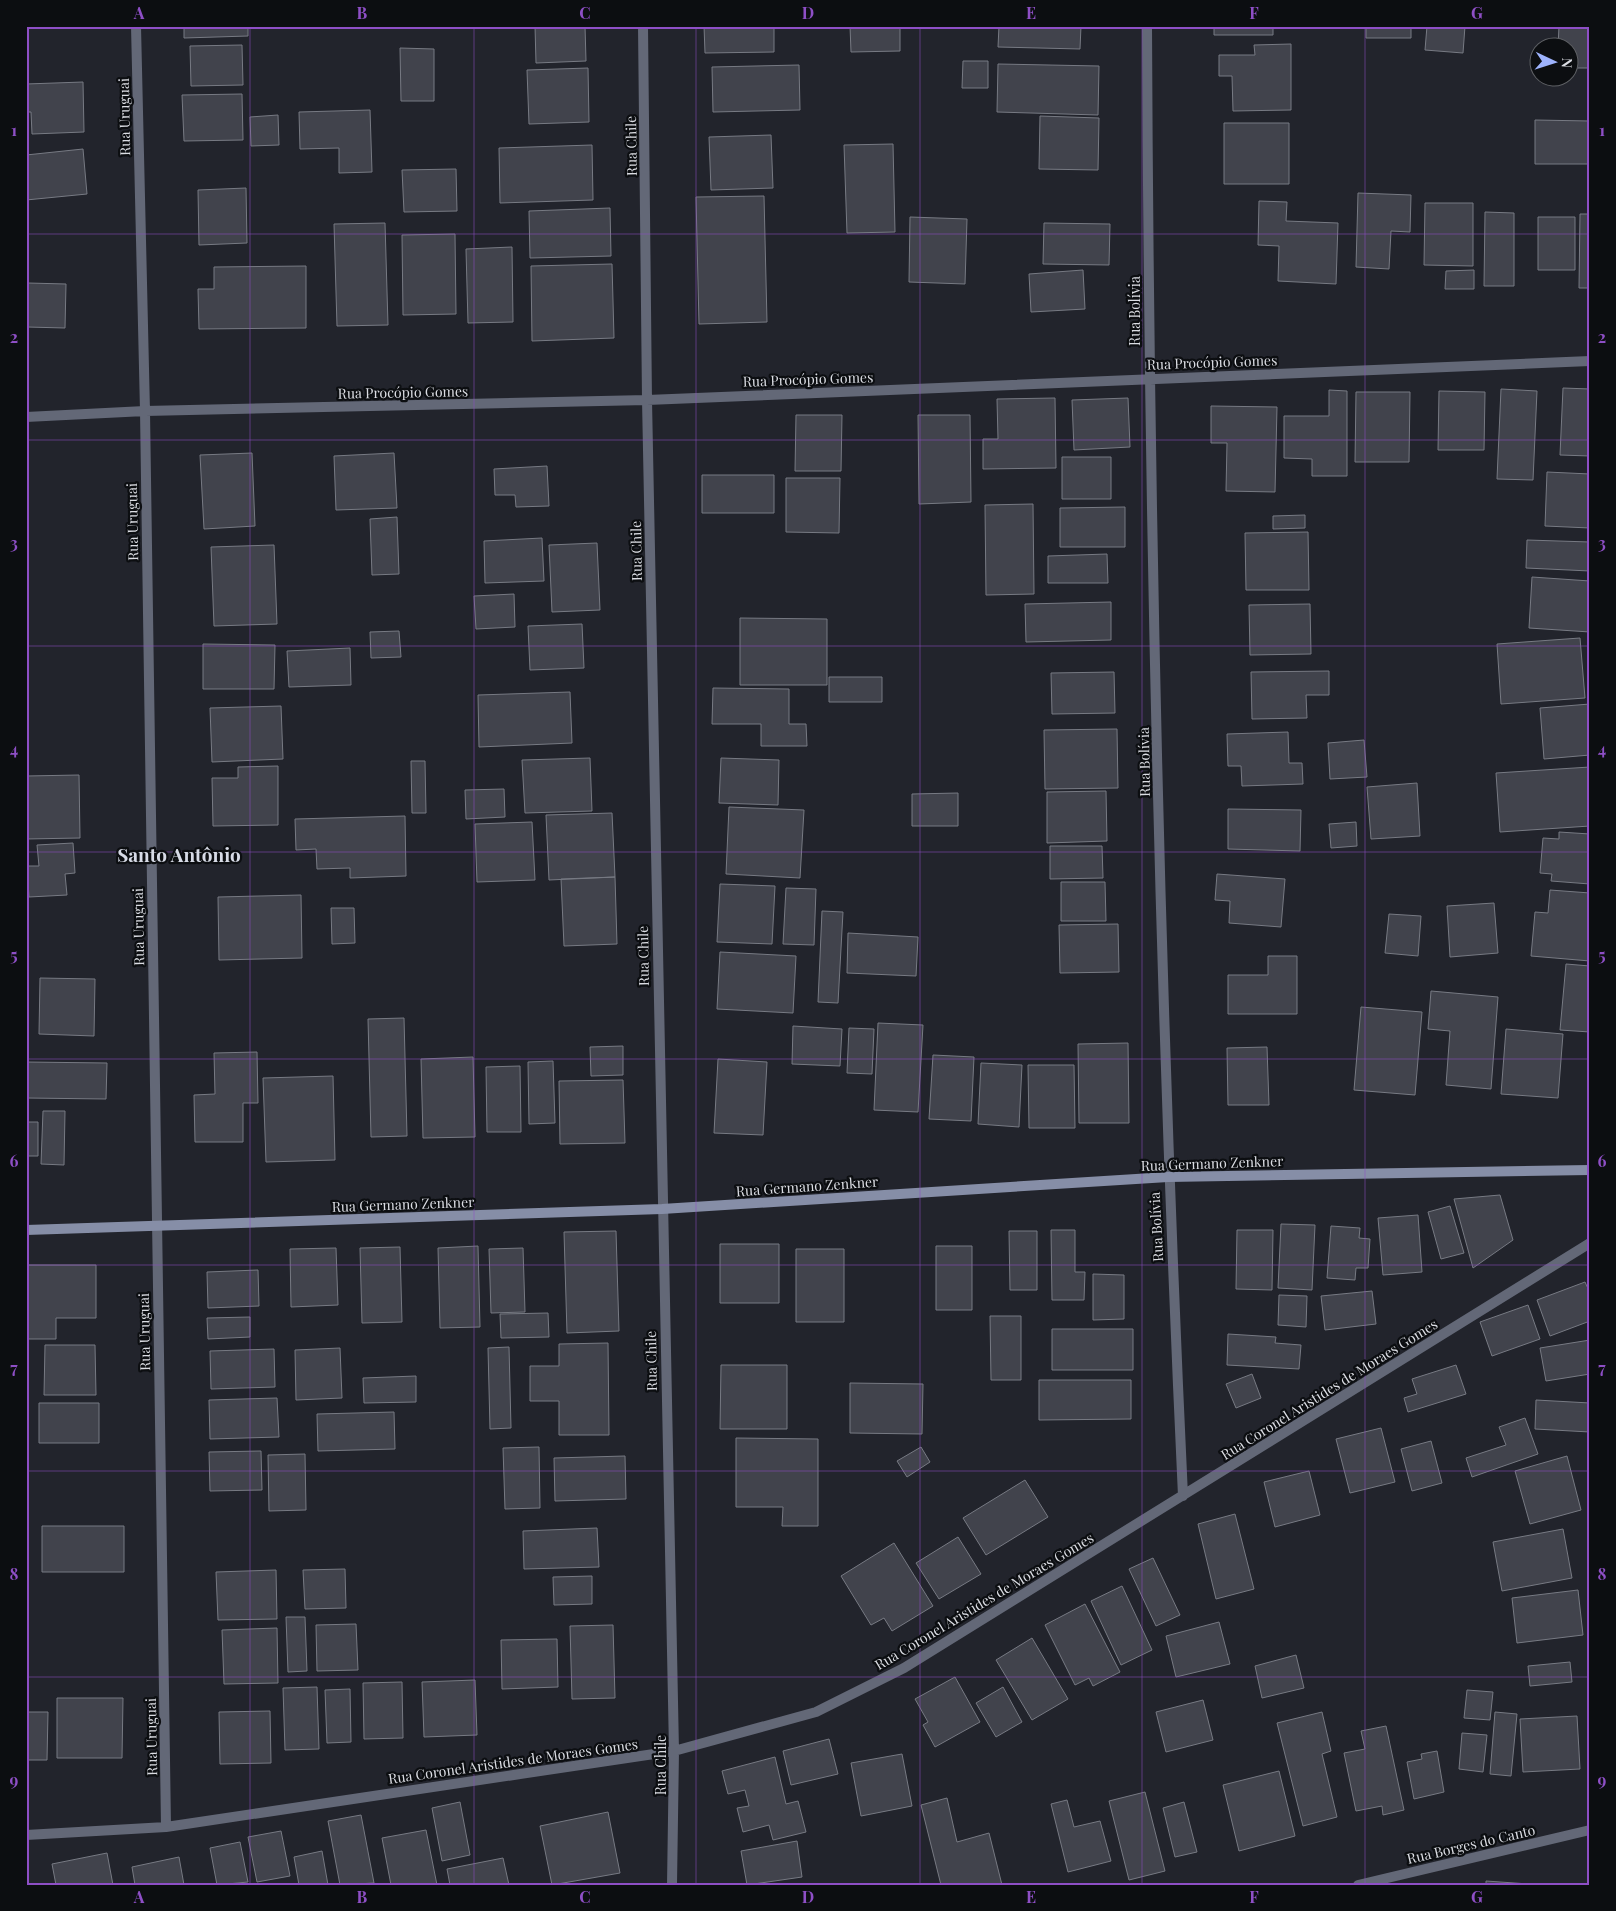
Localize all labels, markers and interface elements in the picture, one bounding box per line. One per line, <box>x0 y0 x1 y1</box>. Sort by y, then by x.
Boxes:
text: A <box>133 2 145 23</box>
text: B <box>357 2 368 23</box>
text: C <box>579 2 591 23</box>
text: D <box>802 2 814 23</box>
text: E <box>1026 2 1036 23</box>
text: F <box>1249 2 1259 23</box>
text: G <box>1471 2 1483 23</box>
north arrow <box>1528 38 1578 88</box>
text: N <box>1558 57 1577 69</box>
street label: Rua Uruguai <box>114 78 134 156</box>
street label: Rua Chile <box>621 116 641 176</box>
text: 1 <box>11 119 17 140</box>
text: 1 <box>1599 119 1605 140</box>
street label: Rua Bolívia <box>1125 276 1144 346</box>
text: 2 <box>10 326 18 347</box>
text: 2 <box>1598 326 1606 347</box>
street label: Rua Procópio Gomes <box>1146 350 1278 374</box>
street label: Rua Procópio Gomes <box>742 367 874 391</box>
street label: Rua Procópio Gomes <box>338 381 468 403</box>
street label: Rua Uruguai <box>122 483 142 561</box>
street label: Rua Chile <box>626 521 646 581</box>
text: 3 <box>10 532 18 553</box>
text: 3 <box>1598 532 1606 553</box>
street label: Rua Bolívia <box>1134 727 1154 797</box>
text: 4 <box>10 738 18 759</box>
text: 4 <box>1598 738 1606 759</box>
district label: Santo Antônio <box>117 841 241 867</box>
street label: Rua Uruguai <box>128 888 148 966</box>
street label: Rua Chile <box>633 926 653 986</box>
text: 5 <box>10 944 18 965</box>
text: 5 <box>1598 944 1606 965</box>
text: 6 <box>10 1150 19 1171</box>
text: 6 <box>1598 1150 1607 1171</box>
street label: Rua Germano Zenkner <box>1140 1151 1284 1175</box>
street label: Rua Germano Zenkner <box>735 1171 880 1200</box>
street label: Rua Germano Zenkner <box>331 1192 475 1216</box>
street label: Rua Bolívia <box>1145 1192 1167 1262</box>
street label: Rua Uruguai <box>134 1293 154 1371</box>
street label: Rua Coronel Aristides de Moraes Gomes <box>1217 1314 1441 1464</box>
street label: Rua Chile <box>641 1331 661 1391</box>
text: 7 <box>10 1357 18 1378</box>
text: 7 <box>1598 1357 1606 1378</box>
street label: Rua Coronel Aristides de Moraes Gomes <box>871 1528 1097 1674</box>
text: 8 <box>10 1563 19 1584</box>
text: 8 <box>1598 1563 1607 1584</box>
street label: Rua Uruguai <box>141 1698 161 1776</box>
street label: Rua Coronel Aristides de Moraes Gomes <box>387 1734 639 1788</box>
street label: Rua Chile <box>651 1735 670 1795</box>
text: 9 <box>10 1769 19 1790</box>
text: 9 <box>1598 1769 1607 1790</box>
street label: Rua Borges do Canto <box>1405 1820 1537 1868</box>
text: A <box>133 1886 145 1907</box>
text: B <box>357 1886 368 1907</box>
text: C <box>579 1886 591 1907</box>
text: D <box>802 1886 814 1907</box>
text: E <box>1026 1886 1036 1907</box>
text: F <box>1249 1886 1259 1907</box>
text: G <box>1471 1886 1483 1907</box>

